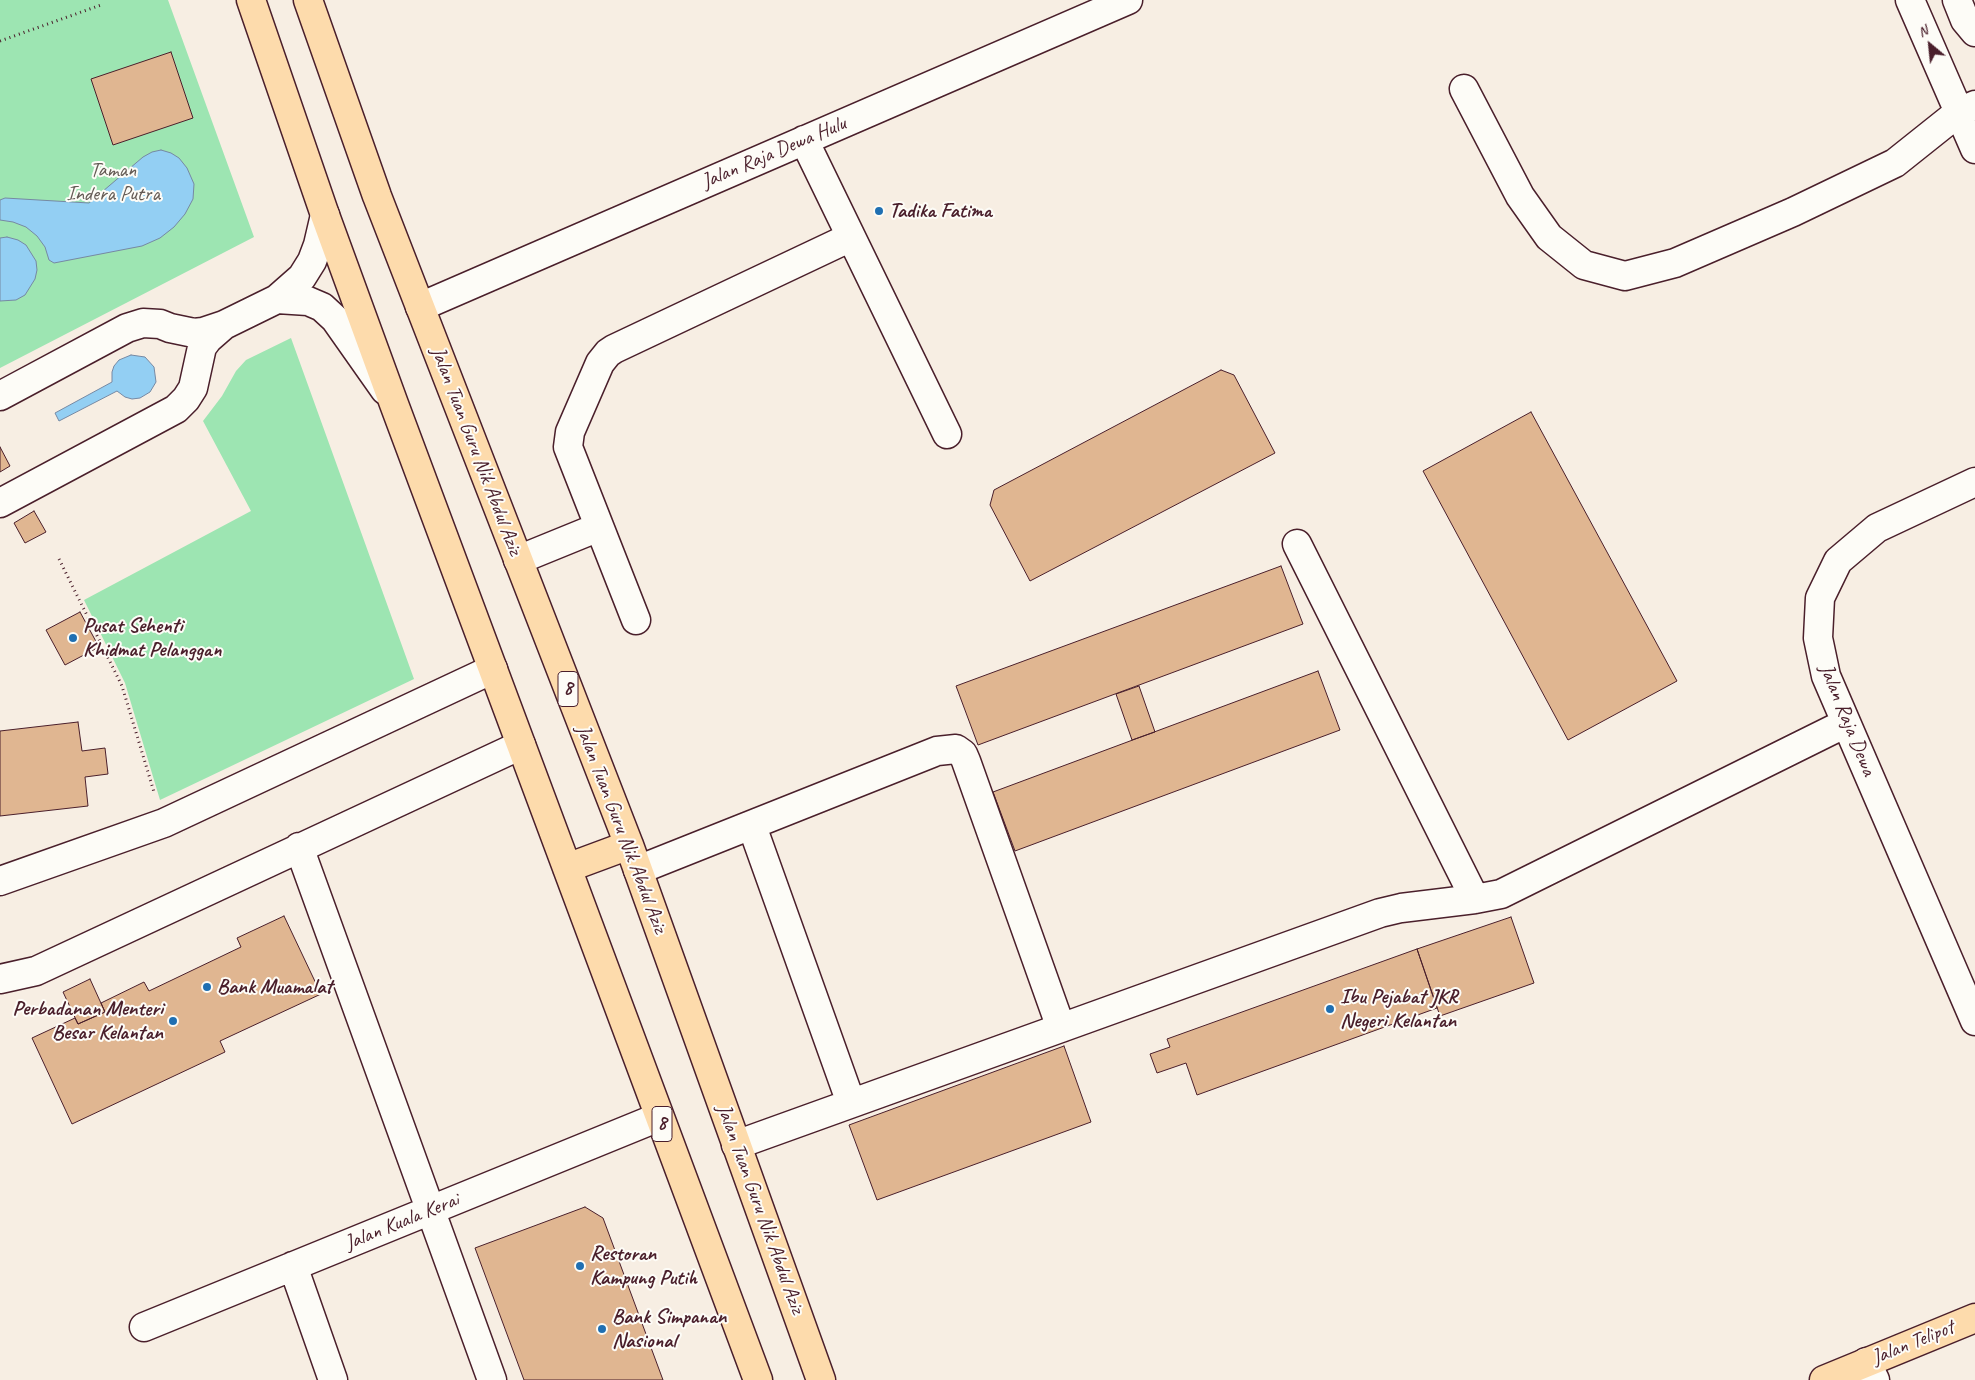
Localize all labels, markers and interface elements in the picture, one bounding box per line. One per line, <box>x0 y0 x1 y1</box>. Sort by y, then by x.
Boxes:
north arrow <box>1905 20 1955 70</box>
text: N <box>1915 22 1931 41</box>
street label: Jalan Raja Dewa Hulu <box>698 111 850 195</box>
park label: Taman Indera Putra <box>66 157 160 207</box>
place label: Tadika Fatima <box>889 198 992 224</box>
marker: Tadika Fatima <box>873 205 885 217</box>
street label: Jalan Tuan Guru Nik Abdul Aziz <box>425 343 527 559</box>
place label: Pusat Sehenti Khidmat Pelanggan <box>83 613 221 663</box>
marker: Pusat Sehenti Khidmat Pelanggan <box>67 632 79 644</box>
street label: Jalan Raja Dewa <box>1813 660 1881 780</box>
road number: 8 <box>558 672 578 706</box>
street label: Jalan Tuan Guru Nik Abdul Aziz <box>570 721 672 937</box>
place label: Bank Muamalat <box>217 974 332 1000</box>
marker: Bank Muamalat <box>201 981 213 993</box>
place label: Ibu Pejabat JKR Negeri Kelantan <box>1340 984 1458 1034</box>
place label: Perbadanan Menteri Besar Kelantan <box>13 996 163 1046</box>
marker: Ibu Pejabat JKR Negeri Kelantan <box>1324 1003 1336 1015</box>
marker: Perbadanan Menteri Besar Kelantan <box>167 1015 179 1027</box>
street label: Jalan Tuan Guru Nik Abdul Aziz <box>710 1101 810 1317</box>
road number: 8 <box>652 1106 672 1142</box>
street label: Jalan Kuala Kerai <box>341 1188 463 1256</box>
place label: Restoran Kampung Putih <box>590 1241 697 1291</box>
marker: Restoran Kampung Putih <box>574 1260 586 1272</box>
place label: Bank Simpanan Nasional <box>612 1304 726 1354</box>
street label: Jalan Telipot <box>1868 1315 1958 1371</box>
marker: Bank Simpanan Nasional <box>596 1323 608 1335</box>

